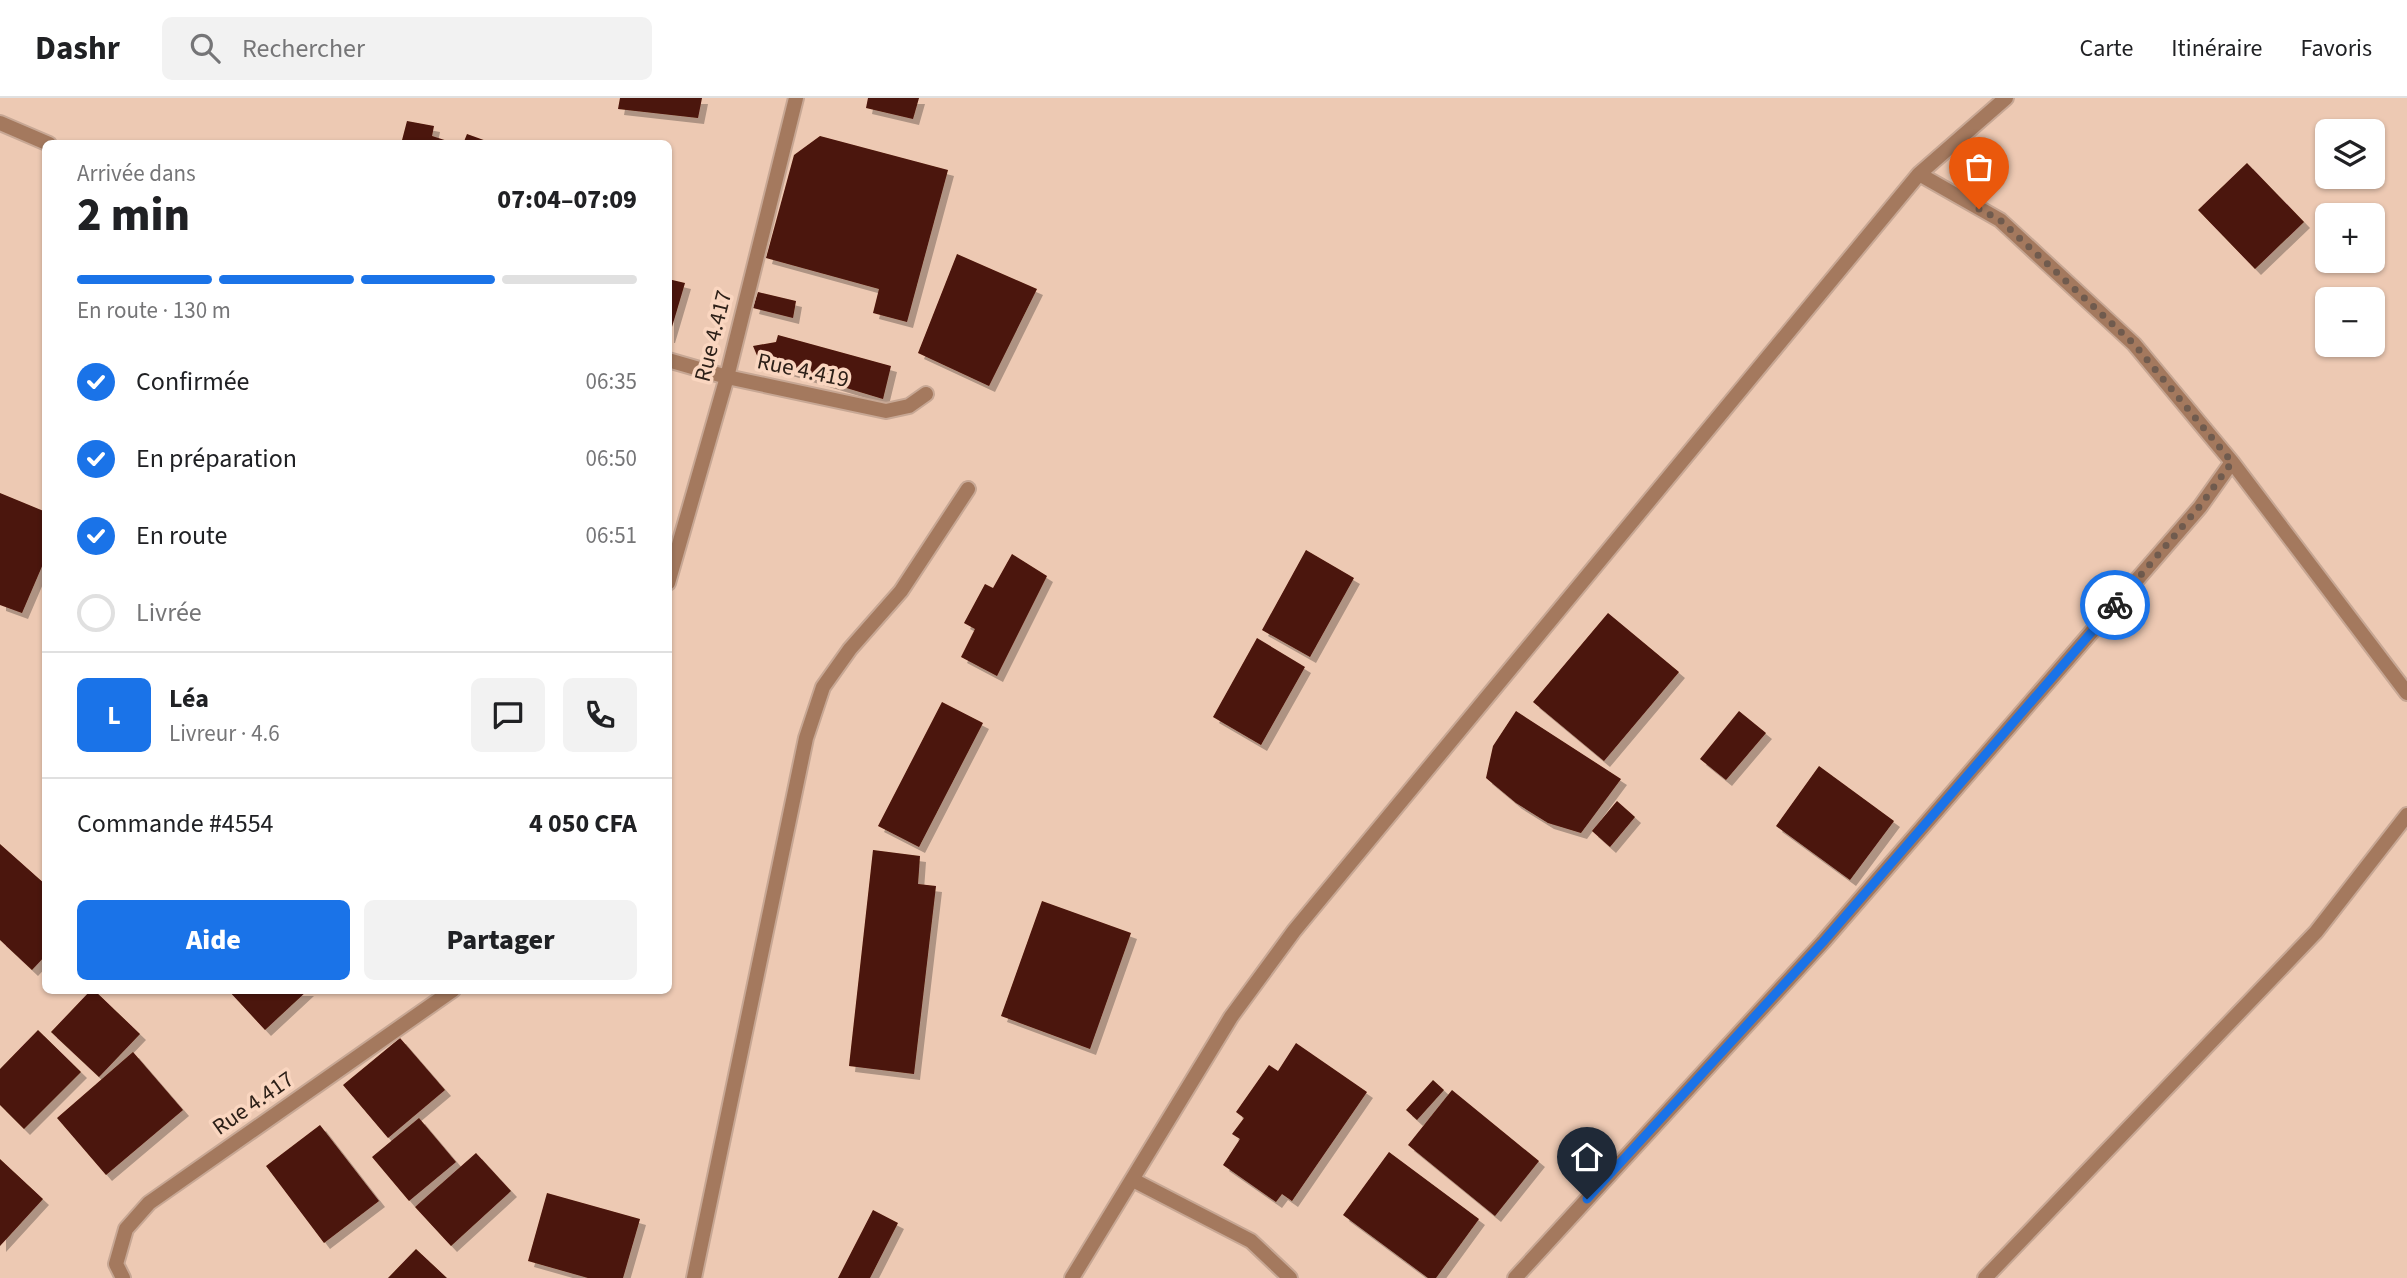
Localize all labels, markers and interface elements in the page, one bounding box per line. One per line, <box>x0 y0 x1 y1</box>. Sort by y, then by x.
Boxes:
search box <box>162 17 652 80</box>
text: Dashr <box>35 25 120 72</box>
icon: search <box>186 29 224 67</box>
text: Rechercher <box>242 30 365 67</box>
text: Carte <box>2079 31 2133 66</box>
text: Itinéraire <box>2171 31 2262 66</box>
text: Favoris <box>2300 31 2372 66</box>
map controls <box>2315 119 2385 357</box>
button: layers <box>2315 119 2385 189</box>
pin <box>1949 137 2009 209</box>
icon: bag <box>1960 148 1998 186</box>
text: Arrivée dans <box>77 157 196 190</box>
text: 07:04–07:09 <box>497 181 637 218</box>
text: 2 min <box>77 183 190 248</box>
button: + <box>2315 203 2385 273</box>
street label: Rue 4.417 <box>686 287 740 385</box>
button: − <box>2315 287 2385 357</box>
text: En route · 130 m <box>77 294 231 327</box>
street label: Rue 4.419 <box>754 344 852 396</box>
icon: check <box>77 363 115 401</box>
text: Confirmée <box>136 363 250 400</box>
text: 06:35 <box>586 365 637 398</box>
icon: check <box>77 440 115 478</box>
text: En préparation <box>136 440 297 477</box>
text: 06:50 <box>586 442 637 475</box>
icon: check <box>77 517 115 555</box>
text: En route <box>136 517 227 554</box>
text: 06:51 <box>586 519 637 552</box>
courier <box>2080 570 2150 640</box>
icon: bike <box>2096 586 2134 624</box>
text: Livrée <box>136 594 202 631</box>
button: chat <box>471 678 545 752</box>
button: phone <box>563 678 637 752</box>
text: Léa <box>169 680 209 717</box>
text: L <box>107 697 121 734</box>
text: Livreur · 4.6 <box>169 717 280 750</box>
text: Commande #4554 <box>77 805 274 842</box>
text: 4 050 CFA <box>529 805 637 842</box>
button: Aide <box>77 900 350 980</box>
button: Partager <box>364 900 637 980</box>
street label: Rue 4.417 <box>205 1063 301 1143</box>
pin <box>1557 1127 1617 1199</box>
icon: home <box>1568 1138 1606 1176</box>

